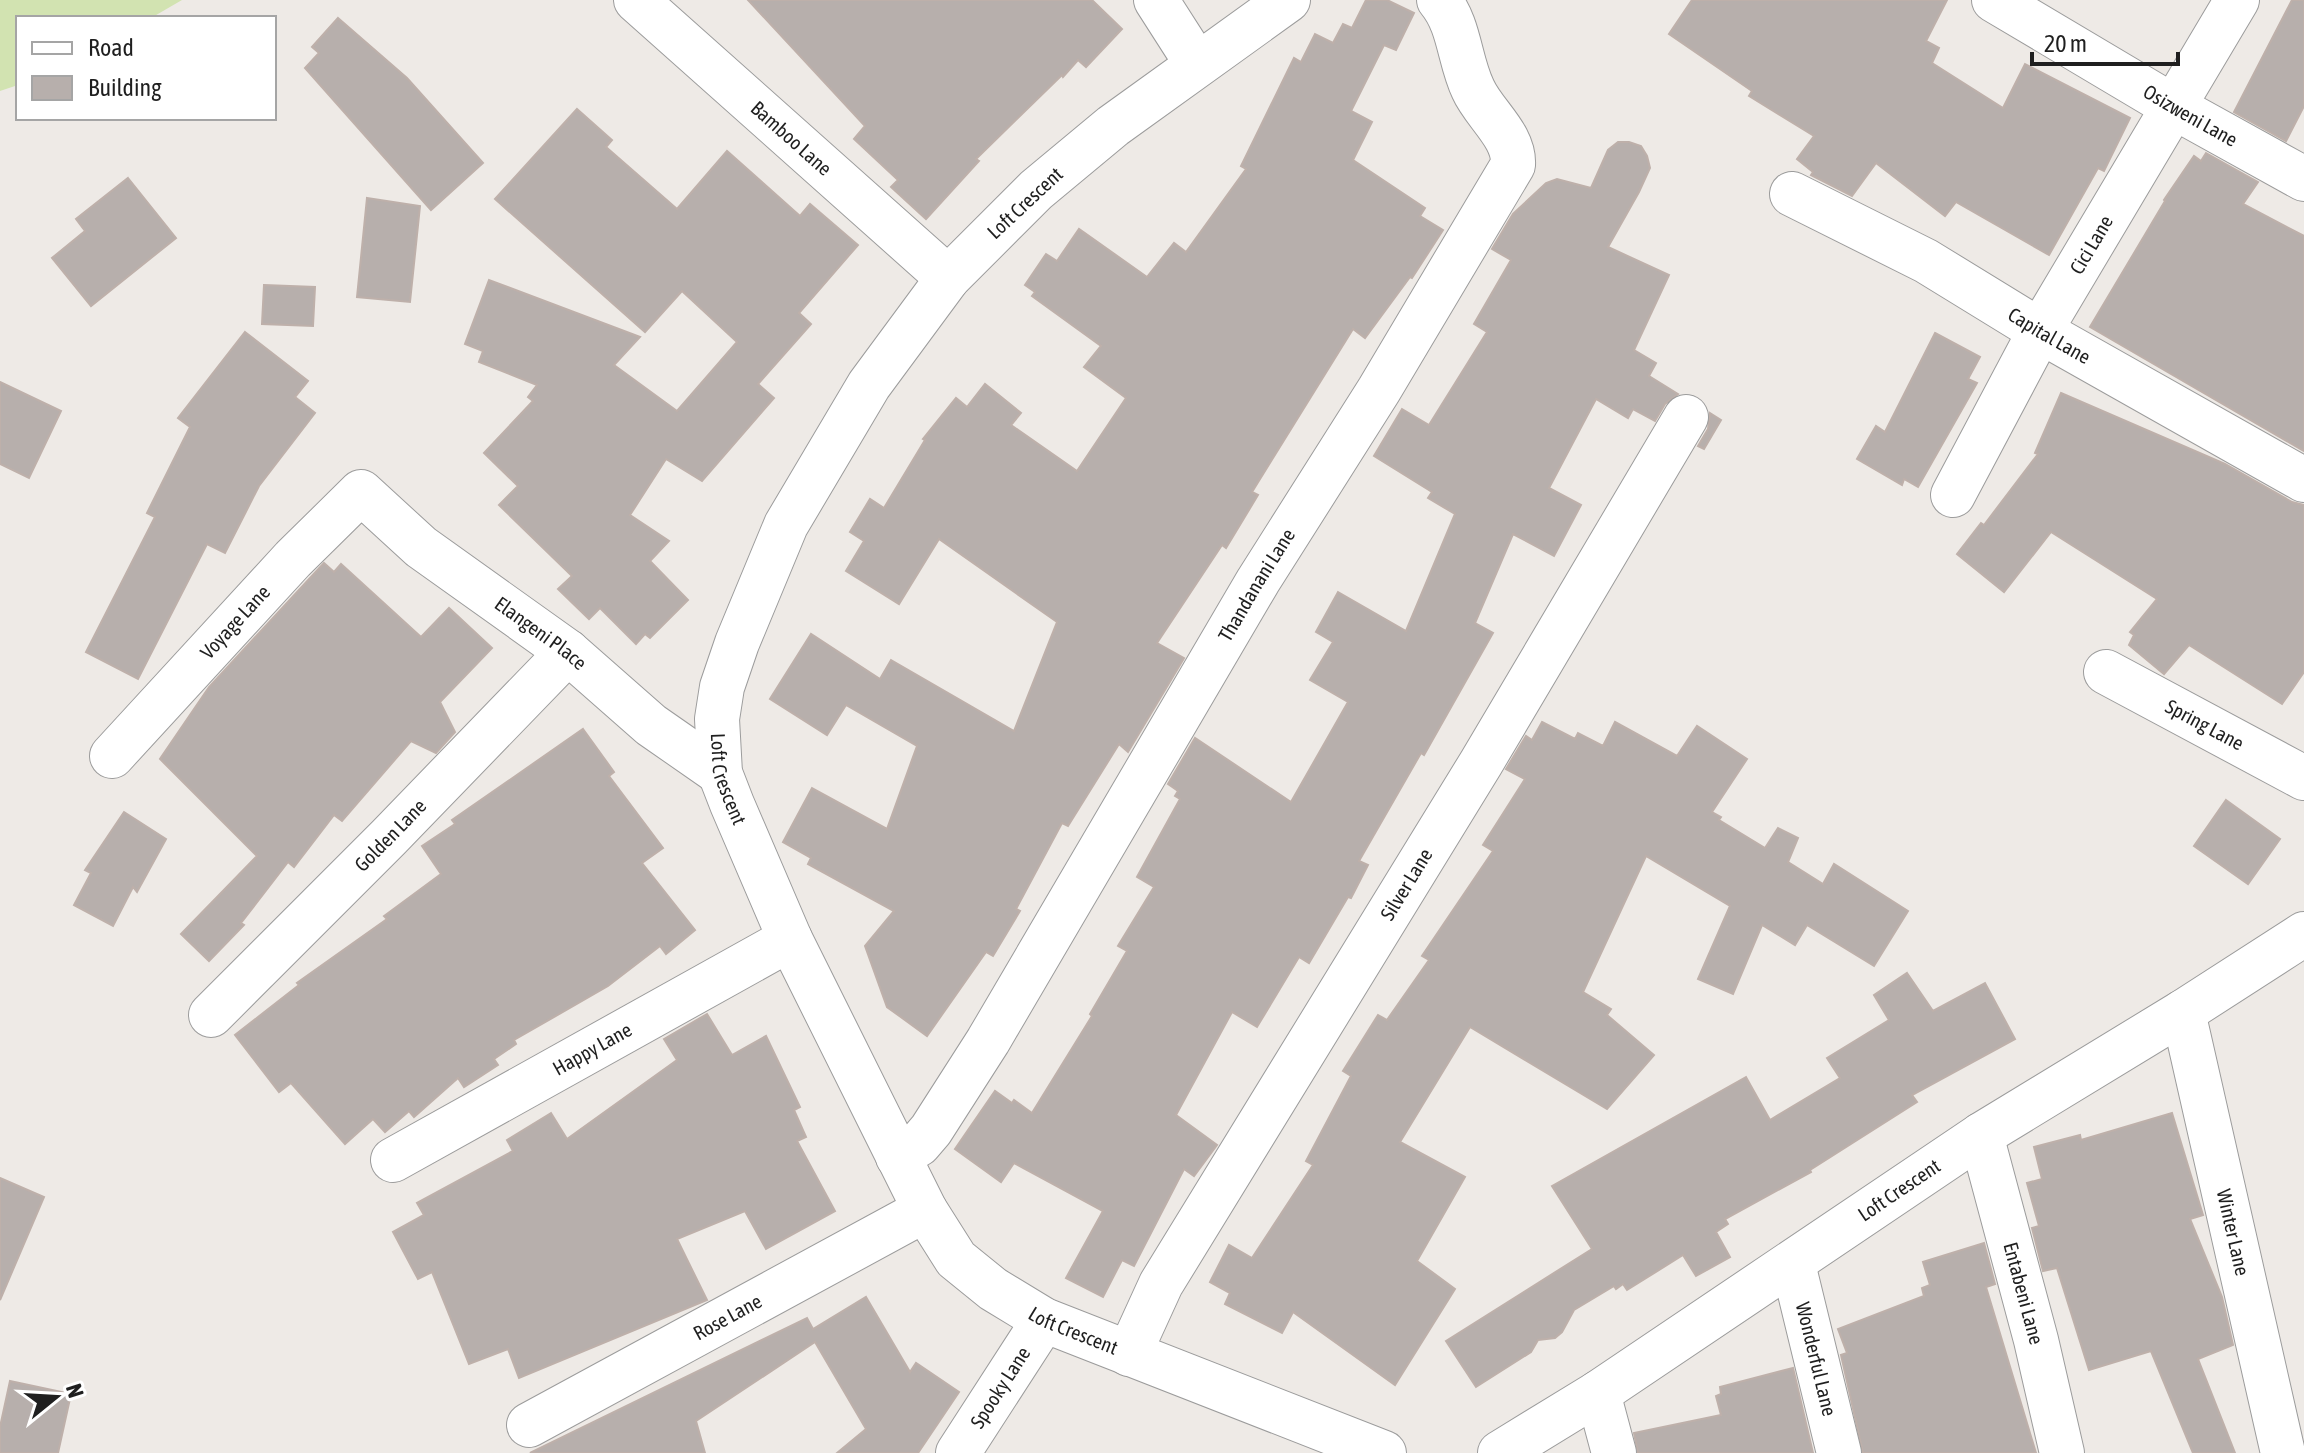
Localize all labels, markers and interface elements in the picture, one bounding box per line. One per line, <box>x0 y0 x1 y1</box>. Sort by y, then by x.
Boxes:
legend <box>16 16 276 120</box>
scale bar <box>2032 16 2178 66</box>
text: 20 m <box>2044 30 2087 57</box>
text: Road <box>88 34 134 61</box>
text: Building <box>88 74 162 101</box>
street label: Osizweni Lane <box>2140 80 2242 151</box>
street label: Bamboo Lane <box>747 96 837 180</box>
street label: Loft Crescent <box>982 162 1067 243</box>
street label: Cici Lane <box>2065 211 2117 278</box>
street label: Capital Lane <box>2004 302 2095 368</box>
street label: Thandanani Lane <box>1213 524 1299 645</box>
street label: Voyage Lane <box>195 580 274 663</box>
street label: Elangeni Place <box>491 592 592 674</box>
street label: Spring Lane <box>2162 694 2248 755</box>
street label: Loft Crescent <box>707 733 751 828</box>
street label: Golden Lane <box>350 794 430 876</box>
street label: Silver Lane <box>1375 844 1437 924</box>
street label: Happy Lane <box>549 1018 635 1080</box>
street label: Loft Crescent <box>1853 1154 1945 1226</box>
street label: Winter Lane <box>2213 1187 2254 1278</box>
street label: Entabeni Lane <box>1999 1240 2049 1347</box>
street label: Rose Lane <box>689 1289 765 1345</box>
street label: Wonderful Lane <box>1792 1300 1842 1418</box>
street label: Loft Crescent <box>1025 1301 1121 1359</box>
street label: Spooky Lane <box>965 1342 1035 1432</box>
north arrow <box>16 1357 96 1437</box>
text: N <box>61 1381 89 1401</box>

